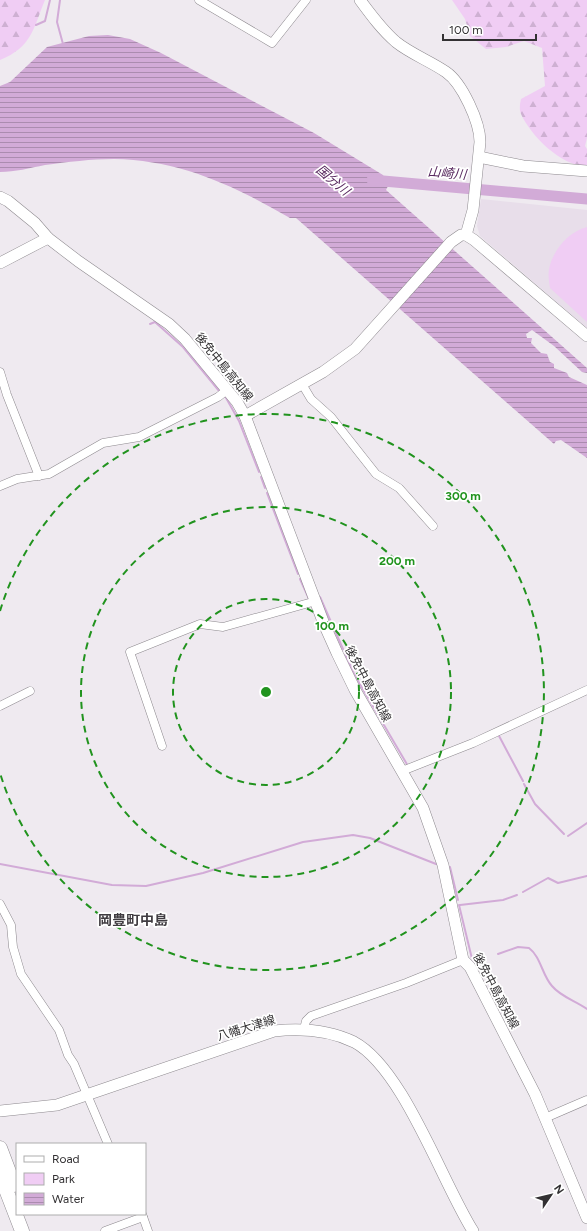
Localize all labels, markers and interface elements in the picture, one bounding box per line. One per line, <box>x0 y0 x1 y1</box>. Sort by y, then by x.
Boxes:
scale bar <box>443 16 536 42</box>
text: 100 m <box>449 23 483 37</box>
water label: 国分川 <box>313 162 354 200</box>
water label: 山崎川 <box>427 164 469 182</box>
street label: 後免中島高知線 <box>192 330 256 404</box>
text: 300 m <box>445 489 481 503</box>
text: 200 m <box>379 554 415 568</box>
text: 100 m <box>315 619 349 633</box>
street label: 後免中島高知線 <box>342 644 394 724</box>
centre of rings <box>259 685 273 699</box>
district label: 岡豊町中島 <box>98 912 168 929</box>
street label: 後免中島高知線 <box>470 951 522 1031</box>
street label: 八幡大津線 <box>215 1013 277 1043</box>
legend <box>16 1143 146 1215</box>
text: Road <box>52 1152 80 1166</box>
text: Park <box>52 1172 75 1186</box>
north arrow <box>531 1175 571 1215</box>
text: N <box>551 1182 567 1197</box>
text: Water <box>52 1192 84 1206</box>

